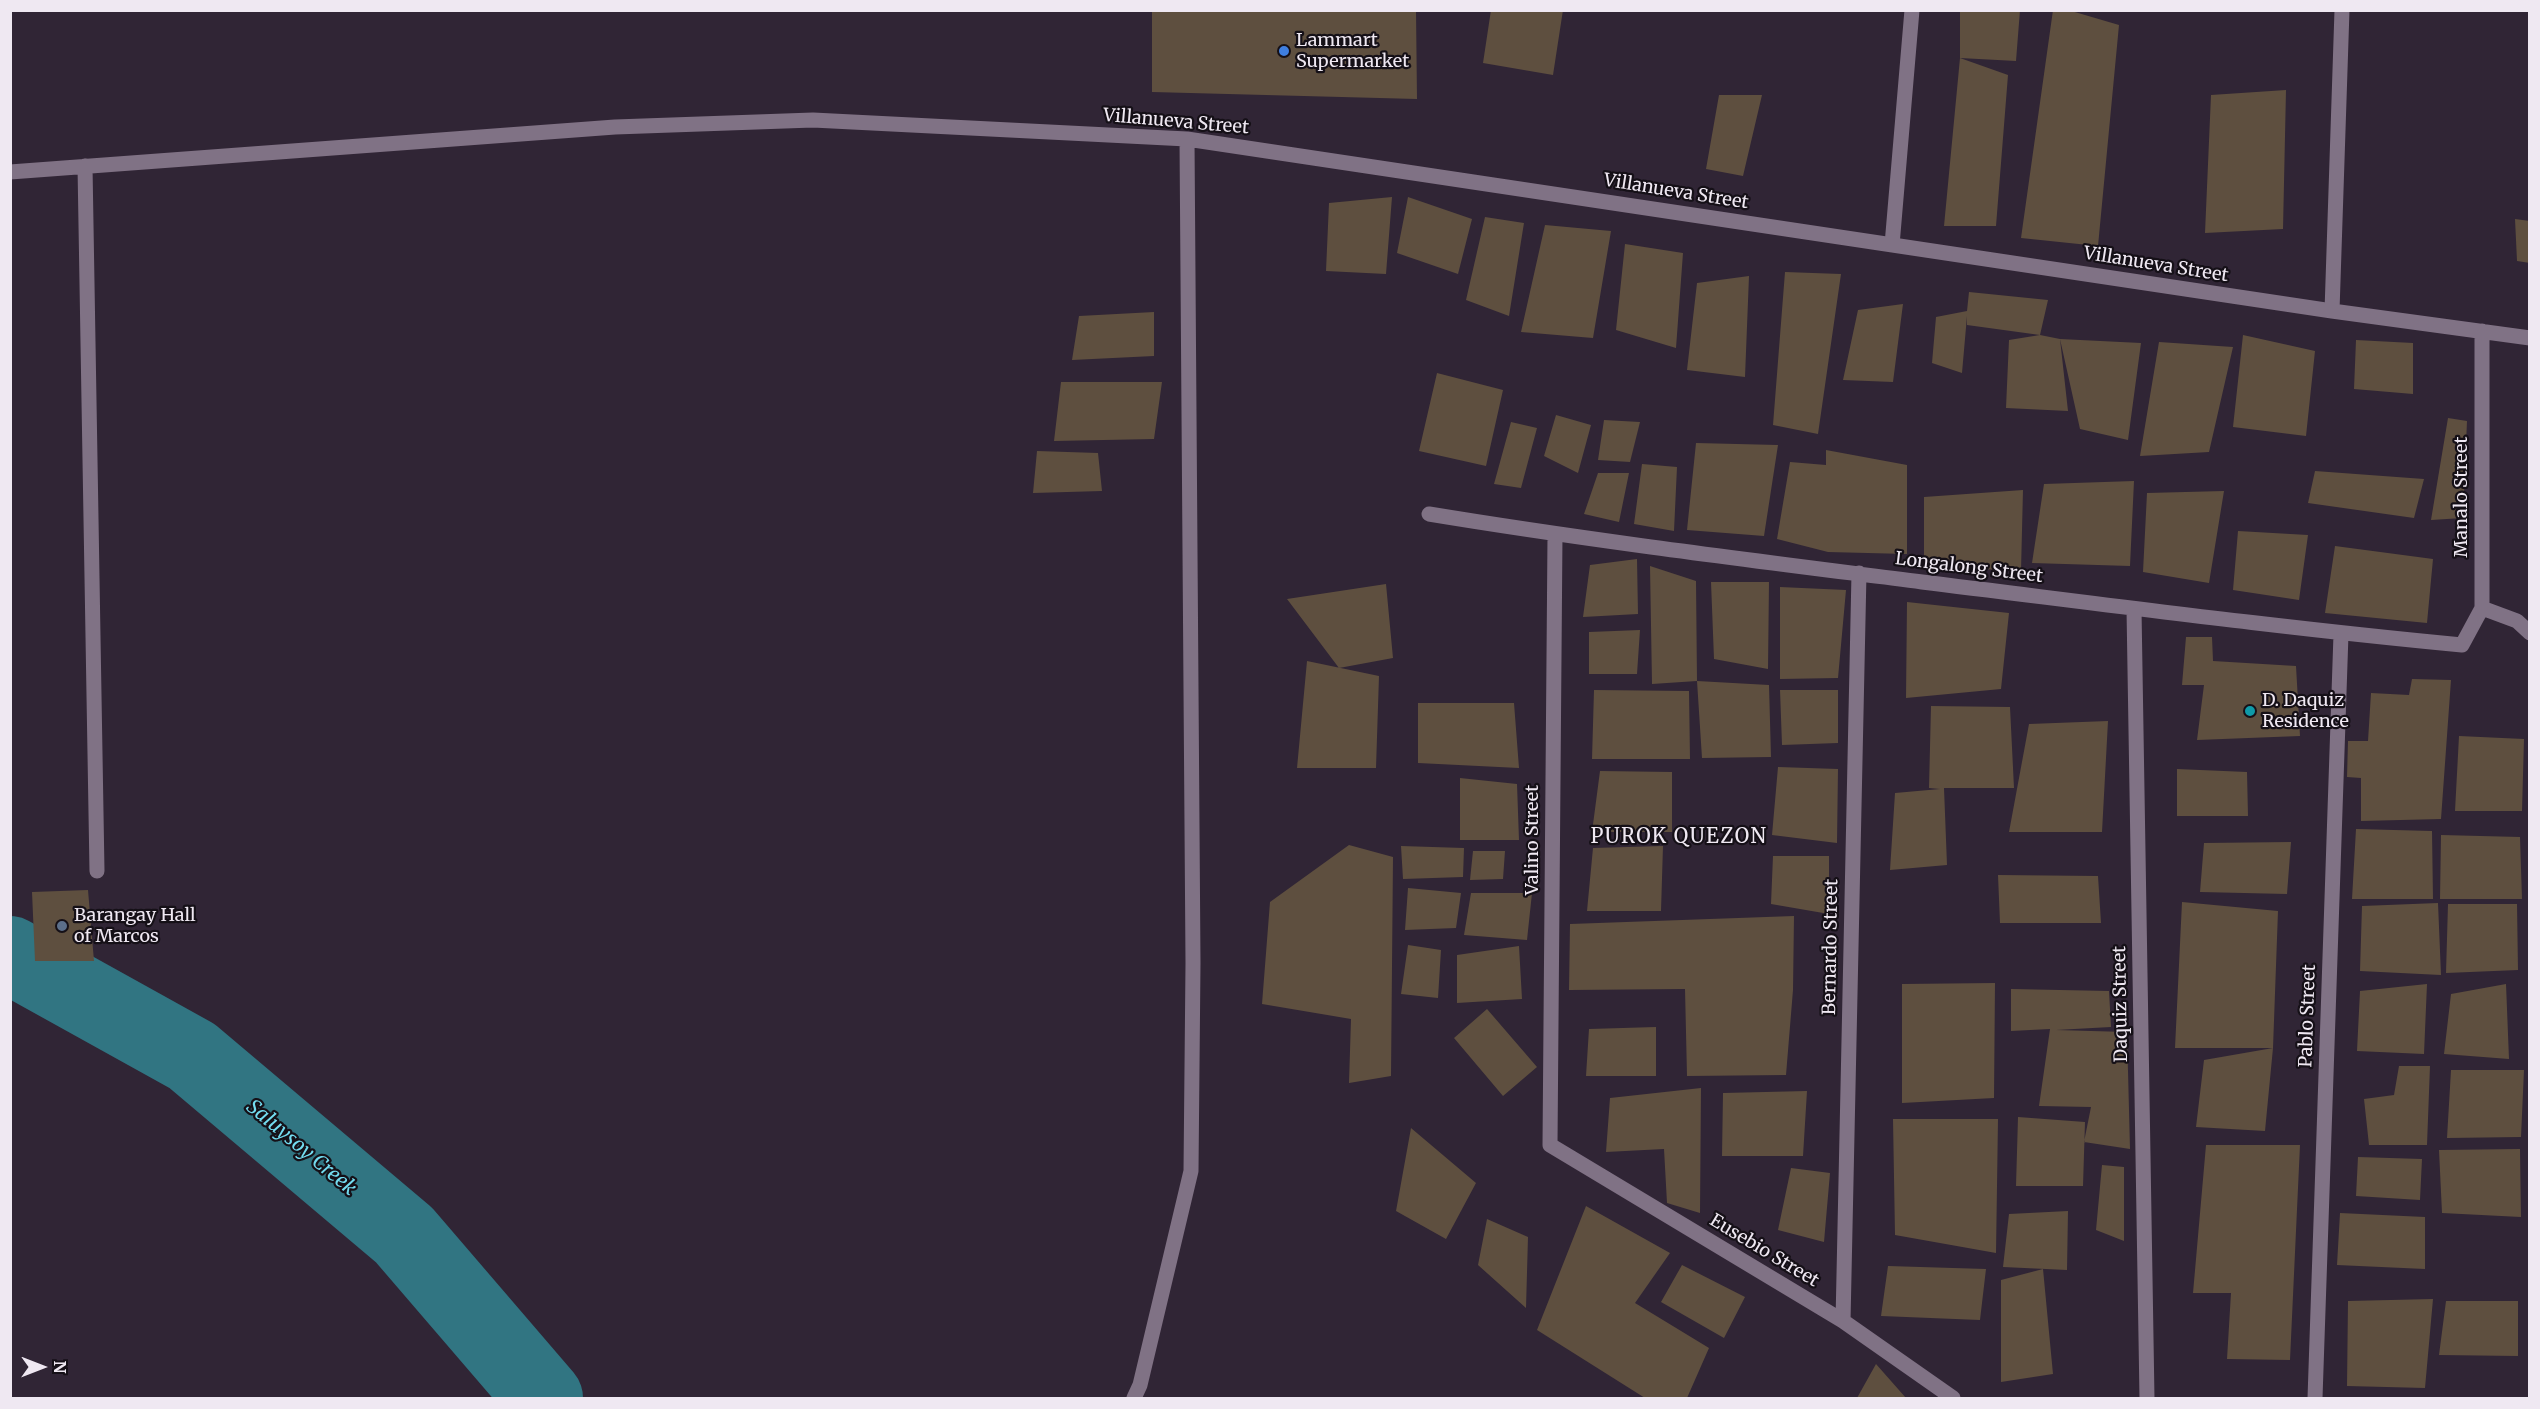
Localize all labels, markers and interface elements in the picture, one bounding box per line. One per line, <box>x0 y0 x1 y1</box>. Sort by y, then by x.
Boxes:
place label: Lammart Supermarket <box>1296 30 1409 72</box>
marker: Lammart Supermarket <box>1277 44 1291 58</box>
street label: Villanueva Street <box>1102 105 1250 139</box>
street label: Villanueva Street <box>1602 170 1750 214</box>
street label: Villanueva Street <box>2082 243 2230 287</box>
street label: Manalo Street <box>2451 437 2473 557</box>
street label: Longalong Street <box>1894 548 2044 588</box>
place label: D. Daquiz Residence <box>2262 690 2349 732</box>
marker: D. Daquiz Residence <box>2243 704 2257 718</box>
street label: Valino Street <box>1522 785 1544 895</box>
district label: PUROK QUEZON <box>1591 825 1767 849</box>
street label: Bernardo Street <box>1819 879 1843 1015</box>
place label: Barangay Hall of Marcos <box>74 905 196 948</box>
marker: Barangay Hall of Marcos <box>55 919 69 933</box>
street label: Daquiz Street <box>2109 946 2133 1062</box>
street label: Pablo Street <box>2295 964 2321 1068</box>
water label: Saluysoy Creek <box>241 1095 361 1201</box>
street label: Eusebio Street <box>1706 1210 1822 1292</box>
north arrow <box>12 1337 72 1397</box>
text: N <box>50 1361 70 1373</box>

